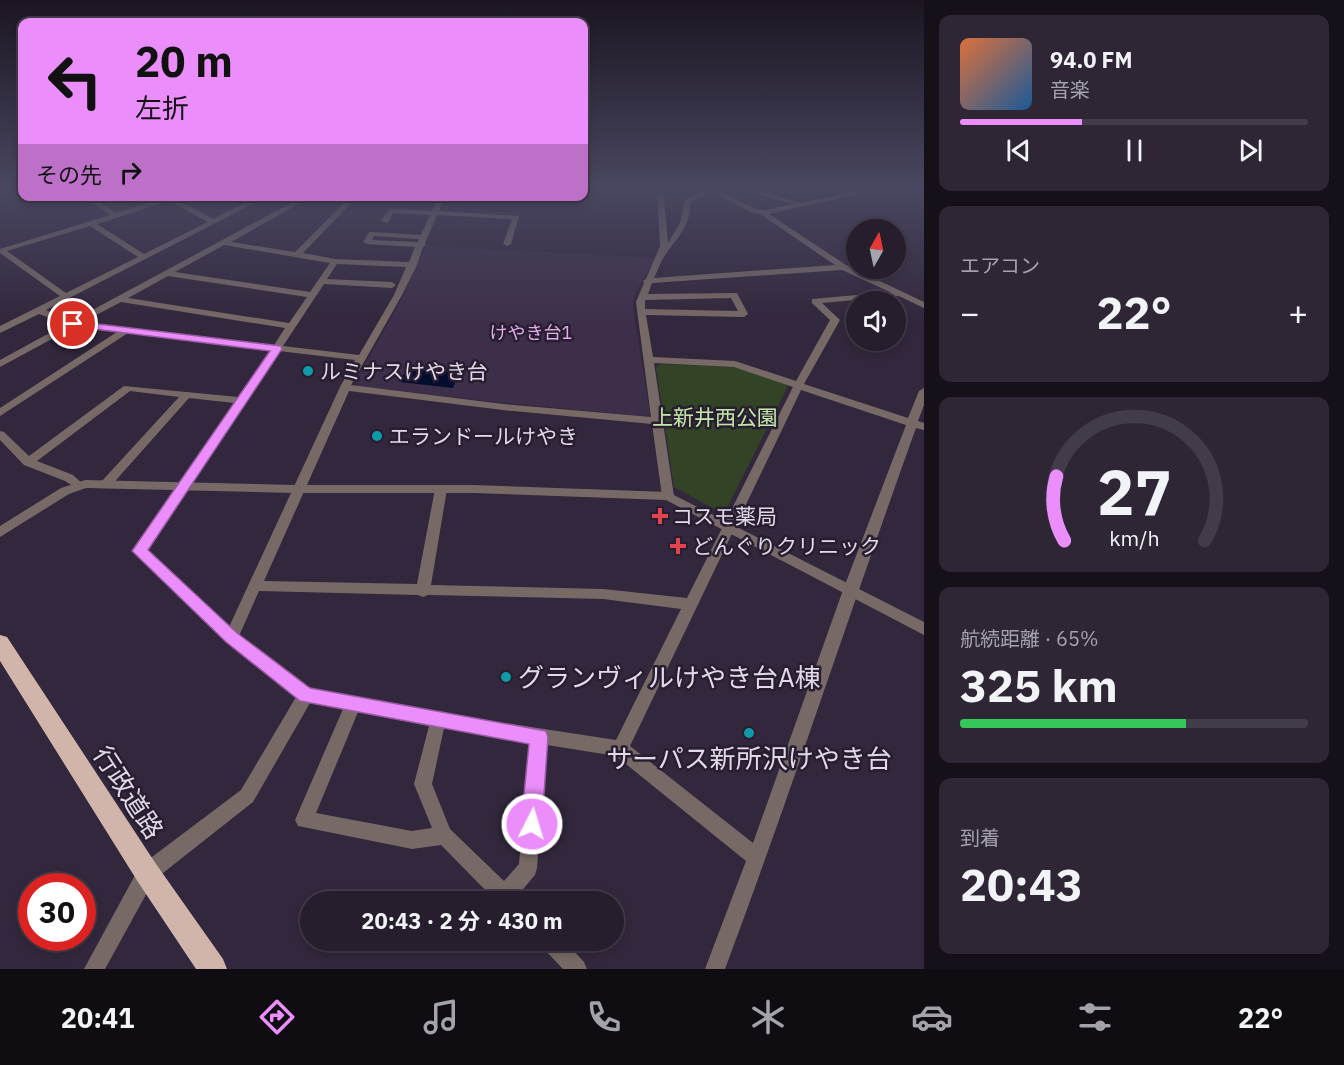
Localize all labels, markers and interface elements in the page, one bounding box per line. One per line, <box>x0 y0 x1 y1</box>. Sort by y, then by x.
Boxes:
text: 20 m <box>135 34 233 89</box>
icon: left <box>36 42 114 120</box>
text: 94.0 FM <box>1050 45 1133 74</box>
text: 音楽 <box>1050 76 1090 103</box>
text: 左折 <box>135 90 189 125</box>
icon: previous <box>1002 134 1035 167</box>
icon: pause <box>1118 134 1151 167</box>
icon: next <box>1234 134 1267 167</box>
icon: right <box>114 156 147 189</box>
text: その先 <box>36 160 102 189</box>
north arrow <box>846 219 906 279</box>
map controls <box>846 219 906 351</box>
text: エアコン <box>960 252 1040 279</box>
text: 22° <box>1096 283 1172 341</box>
button: sound <box>846 291 906 351</box>
text: − <box>960 291 980 334</box>
text: + <box>1288 291 1308 334</box>
pin <box>47 298 98 349</box>
icon: arrive <box>56 307 89 340</box>
district label: けやき台1 <box>490 321 572 344</box>
place label: ルミナスけやき台 <box>320 357 488 385</box>
marker: ルミナスけやき台 <box>301 364 315 378</box>
park label: 上新井西公園 <box>652 403 778 431</box>
place label: エランドールけやき <box>389 422 578 450</box>
marker: エランドールけやき <box>370 429 384 443</box>
text: 27 <box>1097 452 1171 533</box>
place label: コスモ薬局 <box>672 502 777 530</box>
marker: コスモ薬局 <box>653 509 667 523</box>
text: km/h <box>1109 525 1159 553</box>
place label: どんぐりクリニック <box>692 532 881 560</box>
marker: どんぐりクリニック <box>669 537 687 555</box>
text: 航続距離 · 65% <box>960 625 1099 652</box>
text: 325 km <box>960 656 1118 714</box>
place label: グランヴィルけやき台A棟 <box>518 660 821 694</box>
marker: グランヴィルけやき台A棟 <box>499 670 513 684</box>
marker: サーパス新所沢けやき台 <box>742 726 756 740</box>
street label: 行政道路 <box>86 739 172 845</box>
place label: サーパス新所沢けやき台 <box>606 741 892 775</box>
position arrow <box>500 792 564 856</box>
text: 到着 <box>960 824 1000 851</box>
text: 20:43 <box>960 855 1083 913</box>
speed limit sign: 30 <box>18 873 96 951</box>
text: 20:43 · 2 分 · 430 m <box>361 906 563 935</box>
icon: directions <box>256 996 298 1038</box>
icon: music <box>420 996 462 1038</box>
icon: phone <box>583 996 625 1038</box>
icon: climate <box>747 996 789 1038</box>
icon: car <box>911 996 953 1038</box>
icon: filters <box>1074 996 1116 1038</box>
text: 20:41 <box>61 1000 135 1035</box>
text: 22° <box>1238 1000 1283 1035</box>

